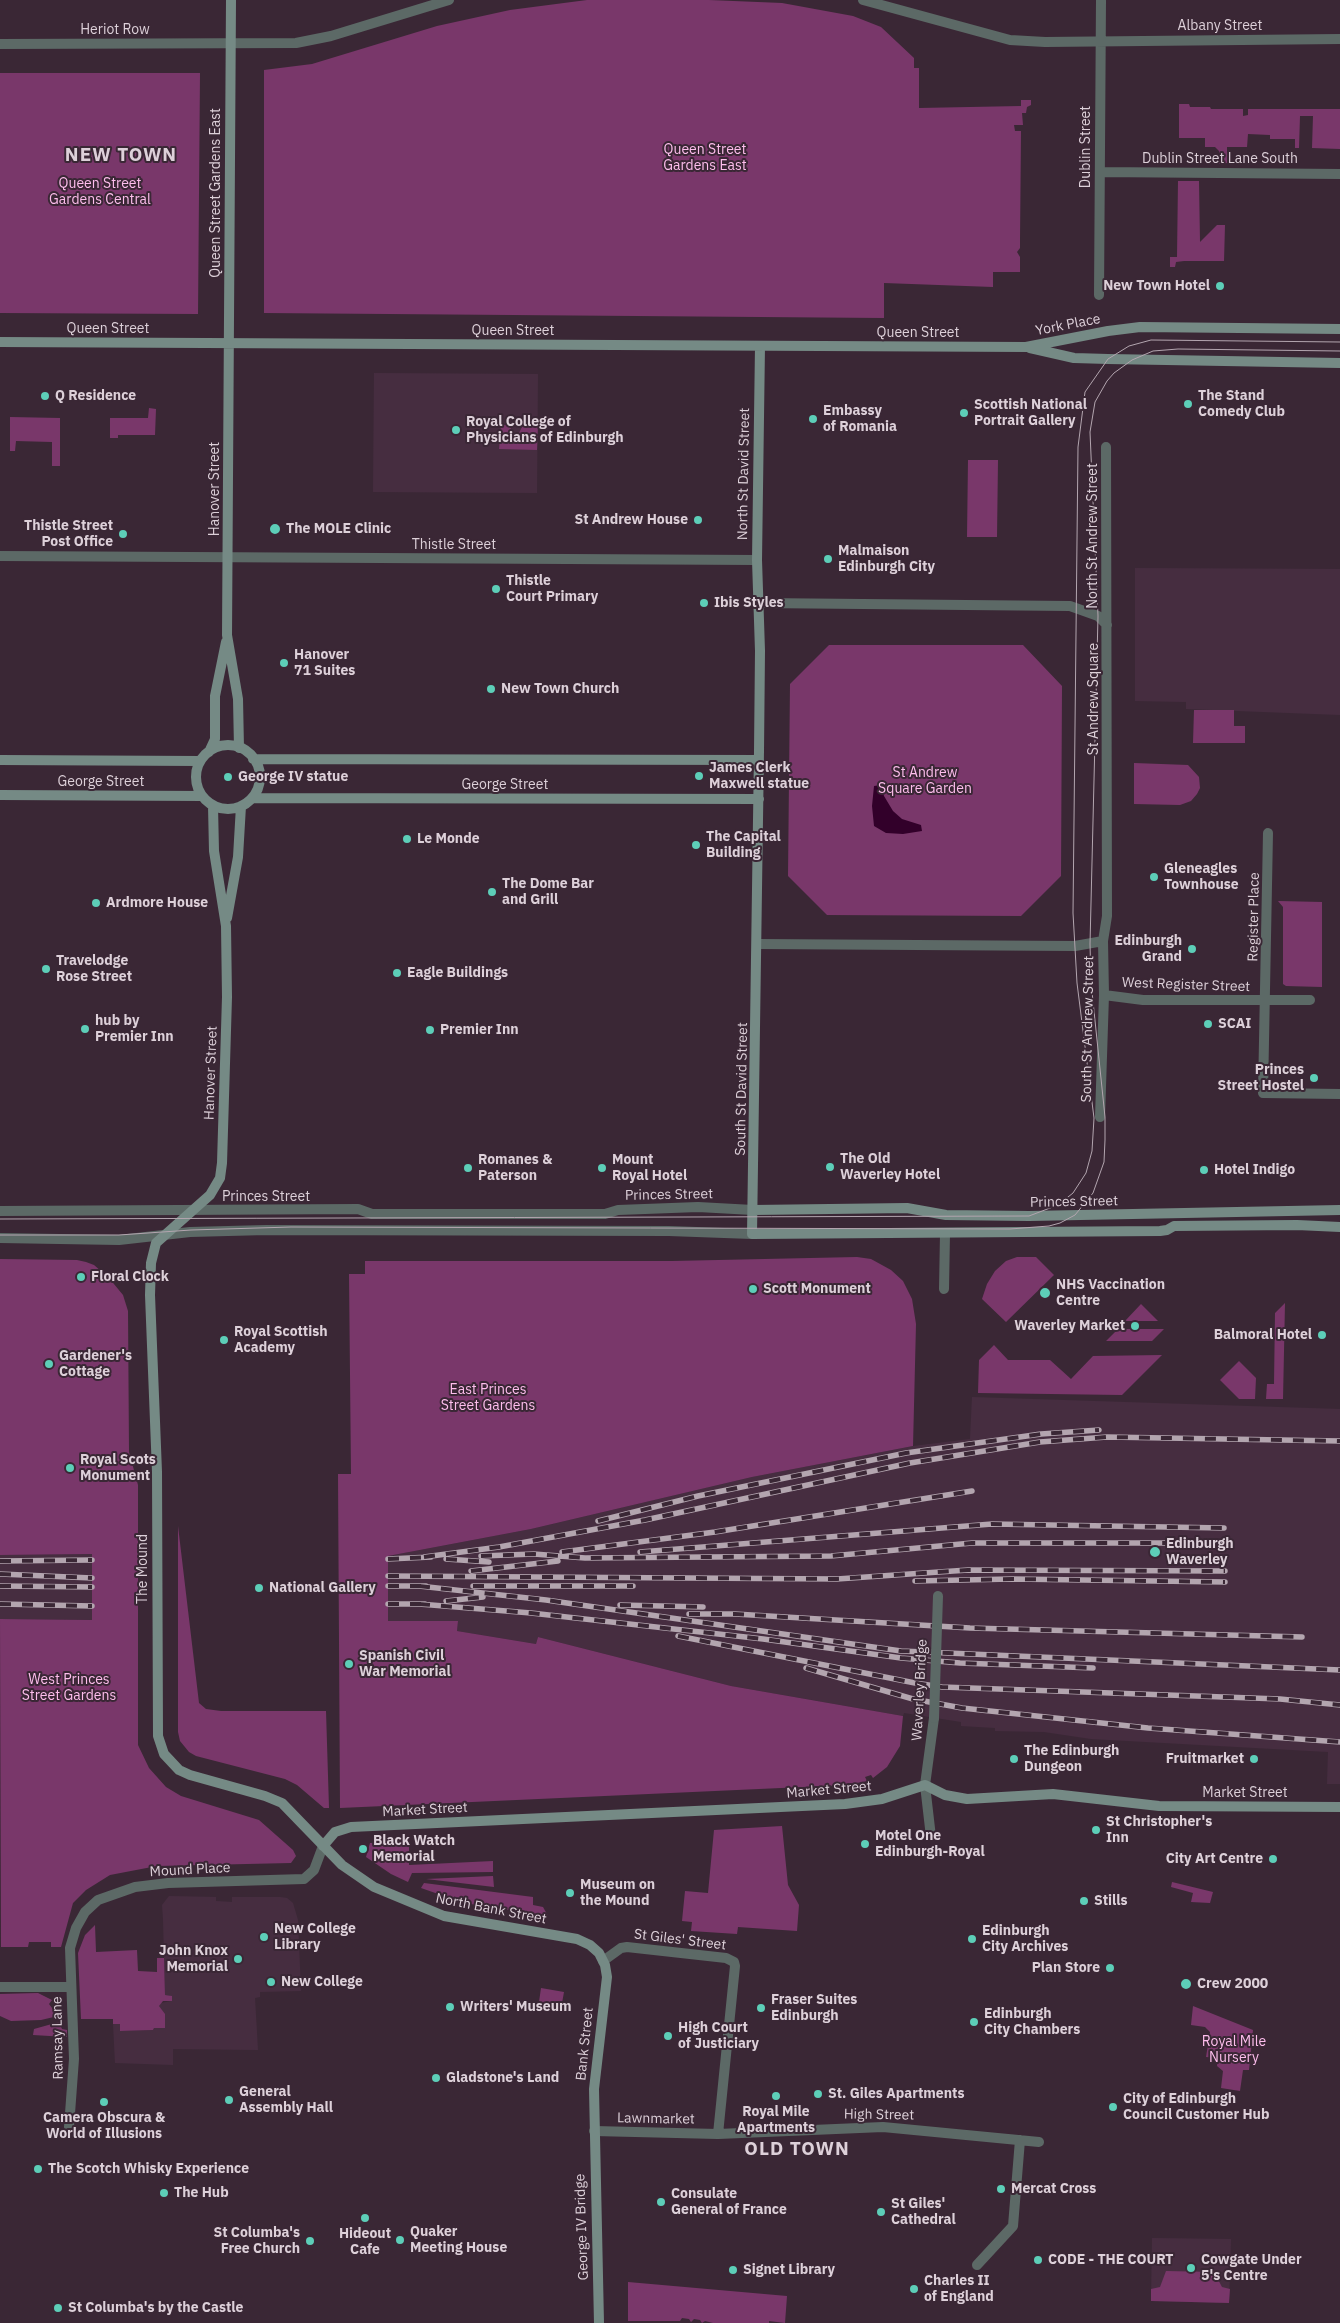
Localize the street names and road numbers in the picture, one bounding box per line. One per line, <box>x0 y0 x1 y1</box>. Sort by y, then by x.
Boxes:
street label: Albany Street <box>1178 18 1262 34</box>
street label: Heriot Row <box>80 22 150 38</box>
street label: Dublin Street <box>1078 106 1094 188</box>
street label: Queen Street Gardens East <box>208 108 224 278</box>
street label: Dublin Street Lane South <box>1142 151 1298 167</box>
street label: York Place <box>1034 310 1102 340</box>
street label: Queen Street <box>67 321 149 337</box>
street label: Queen Street <box>472 323 554 339</box>
street label: Queen Street <box>877 325 959 341</box>
street label: North St David Street <box>734 408 754 540</box>
street label: Hanover Street <box>207 442 223 536</box>
street label: North St Andrew Street <box>1085 463 1101 609</box>
street label: Thistle Street <box>412 537 496 553</box>
street label: St Andrew Square <box>1086 643 1102 755</box>
street label: George Street <box>58 774 144 790</box>
street label: George Street <box>462 777 548 793</box>
street label: Register Place <box>1245 872 1263 962</box>
street label: South St Andrew Street <box>1078 956 1098 1102</box>
street label: West Register Street <box>1122 974 1250 996</box>
street label: South St David Street <box>732 1022 752 1156</box>
street label: Hanover Street <box>201 1026 221 1120</box>
street label: Princes Street <box>625 1186 713 1204</box>
street label: Princes Street <box>222 1189 310 1205</box>
street label: Princes Street <box>1030 1193 1118 1211</box>
street label: The Mound <box>135 1534 151 1604</box>
street label: Waverley Bridge <box>909 1639 931 1741</box>
street label: Market Street <box>786 1778 872 1802</box>
street label: Market Street <box>1202 1785 1288 1801</box>
street label: Market Street <box>382 1799 468 1821</box>
street label: Mound Place <box>149 1859 231 1881</box>
street label: North Bank Street <box>434 1890 548 1928</box>
street label: St Giles' Street <box>633 1926 727 1954</box>
street label: Ramsay Lane <box>49 1996 67 2080</box>
street label: Bank Street <box>573 2006 597 2082</box>
street label: High Street <box>844 2106 914 2124</box>
street label: Lawnmarket <box>617 2110 695 2128</box>
street label: George IV Bridge <box>572 2173 592 2281</box>

